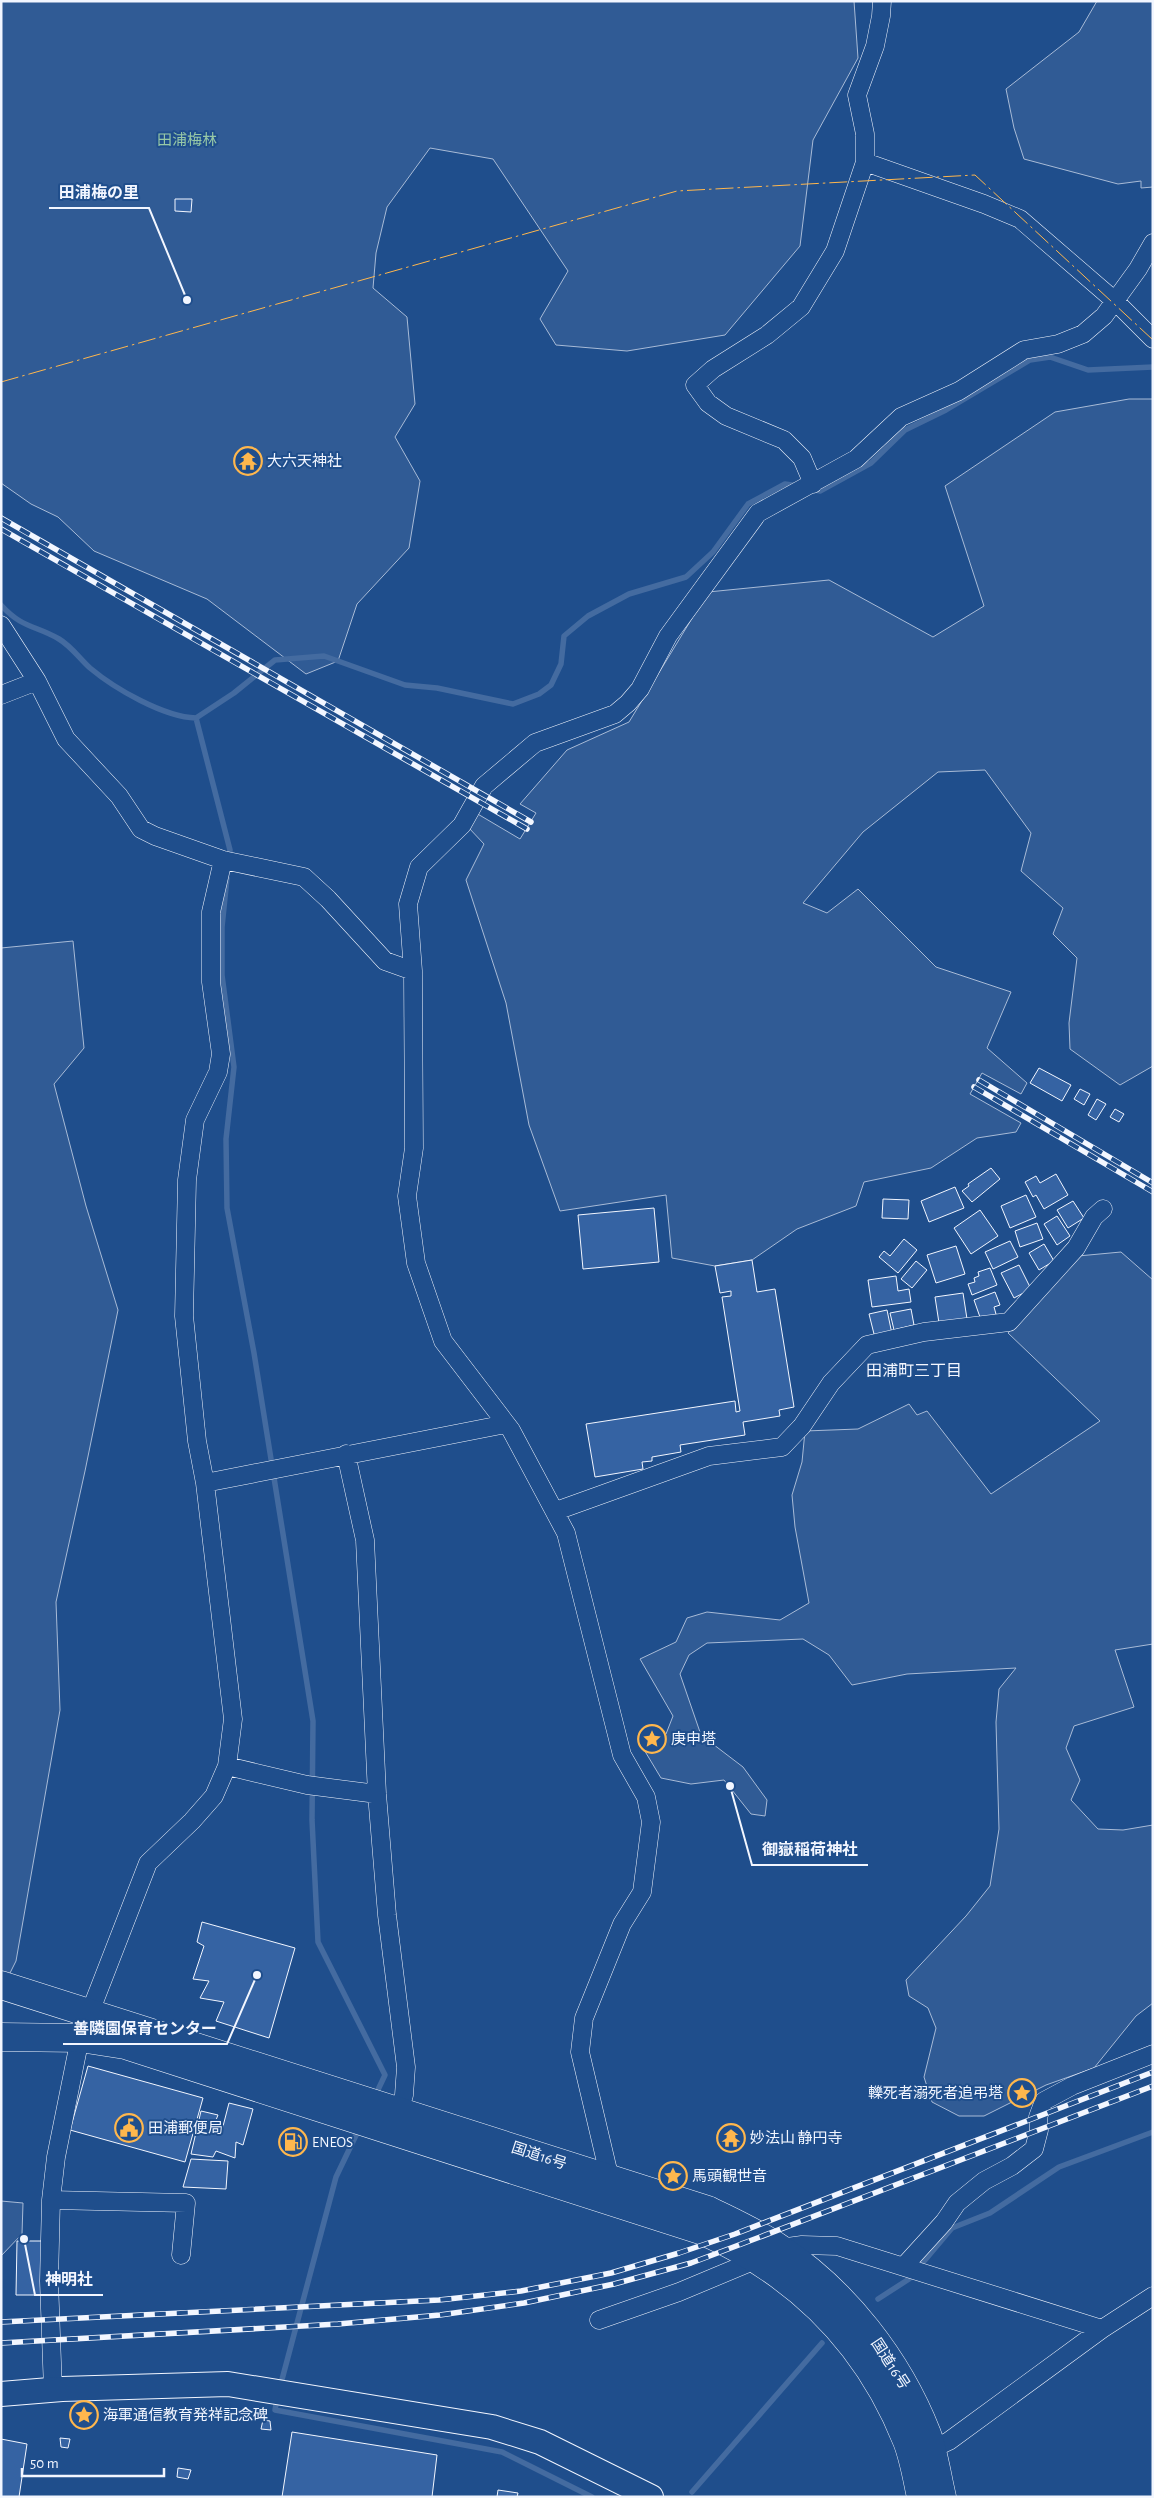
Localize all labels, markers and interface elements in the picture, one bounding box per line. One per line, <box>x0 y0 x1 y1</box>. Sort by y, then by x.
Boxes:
park label: 田浦梅林 <box>157 131 217 148</box>
callout: 田浦梅の里 <box>49 177 149 208</box>
text: 田浦梅の里 <box>59 183 139 201</box>
temple icon: 大六天神社 <box>233 446 263 476</box>
place label: 大六天神社 <box>267 453 342 469</box>
district label: 田浦町三丁目 <box>866 1362 962 1379</box>
place icon: 庚申塔 <box>637 1724 667 1754</box>
place label: 庚申塔 <box>671 1731 716 1747</box>
callout: 御嶽稲荷神社 <box>752 1834 868 1865</box>
text: 御嶽稲荷神社 <box>762 1840 858 1858</box>
callout: 善隣園保育センター <box>63 2013 227 2044</box>
text: 善隣園保育センター <box>73 2020 217 2037</box>
place icon: 轢死者溺死者追弔塔 <box>1007 2078 1037 2108</box>
place label: 轢死者溺死者追弔塔 <box>868 2085 1003 2101</box>
public building icon: 田浦郵便局 <box>114 2113 144 2143</box>
place label: 田浦郵便局 <box>148 2119 223 2136</box>
temple icon: 妙法山 静円寺 <box>716 2123 746 2153</box>
fuel station icon: ENEOS <box>278 2127 308 2157</box>
place label: 妙法山 静円寺 <box>750 2130 842 2146</box>
place label: ENEOS <box>312 2135 353 2150</box>
street label: 国道16号 <box>509 2139 569 2172</box>
place icon: 馬頭観世音 <box>658 2161 688 2191</box>
place label: 馬頭観世音 <box>692 2168 767 2184</box>
callout: 神明社 <box>35 2264 103 2295</box>
text: 神明社 <box>45 2270 93 2288</box>
street label: 国道16号 <box>868 2335 913 2392</box>
place icon: 海軍通信教育発祥記念碑 <box>69 2400 99 2430</box>
place label: 海軍通信教育発祥記念碑 <box>103 2407 268 2423</box>
scale bar <box>22 2446 165 2478</box>
text: 50 m <box>30 2456 59 2471</box>

